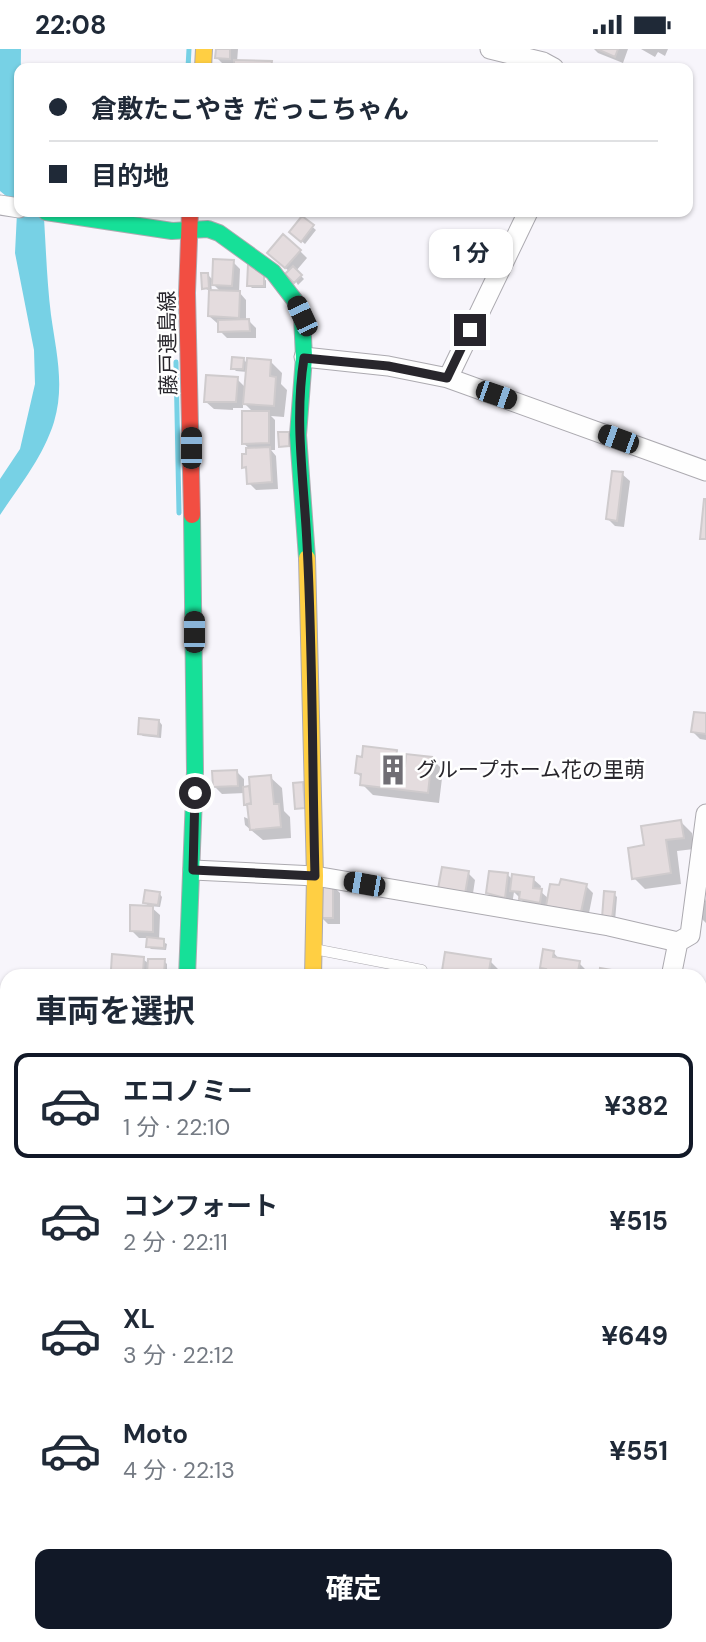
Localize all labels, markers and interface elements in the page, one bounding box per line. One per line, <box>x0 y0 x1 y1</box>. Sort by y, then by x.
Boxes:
text: 22:08 <box>35 8 106 42</box>
text: 倉敷たこやき だっこちゃん <box>91 92 409 126</box>
text: 目的地 <box>91 159 169 193</box>
callout: 1 分 <box>428 229 512 278</box>
text: 1 分 <box>453 238 489 268</box>
street label: 藤戸連島線 <box>153 290 183 396</box>
car <box>284 293 321 339</box>
route end <box>454 314 486 346</box>
car <box>473 378 520 412</box>
car <box>595 422 642 456</box>
car <box>181 427 202 469</box>
car <box>184 611 205 653</box>
building icon: グループホーム花の里萌 <box>376 753 410 787</box>
place label: グループホーム花の里萌 <box>416 756 645 784</box>
route start <box>179 777 211 809</box>
car <box>342 870 387 898</box>
text: 車両を選択 <box>35 990 195 1032</box>
icon: car <box>39 1074 102 1137</box>
text: エコノミー <box>123 1074 253 1108</box>
text: ¥382 <box>604 1089 668 1123</box>
text: 1 分 · 22:10 <box>123 1112 230 1142</box>
icon: car <box>39 1189 102 1252</box>
text: コンフォート <box>123 1189 278 1223</box>
text: ¥515 <box>609 1204 668 1238</box>
text: 2 分 · 22:11 <box>123 1227 228 1257</box>
text: XL <box>123 1302 155 1336</box>
icon: car <box>39 1304 102 1367</box>
text: ¥649 <box>601 1319 668 1353</box>
text: 3 分 · 22:12 <box>123 1340 234 1370</box>
text: Moto <box>123 1417 188 1451</box>
icon: car <box>39 1419 102 1482</box>
text: ¥551 <box>609 1434 668 1468</box>
text: 4 分 · 22:13 <box>123 1455 235 1485</box>
button: 確定 <box>35 1549 672 1629</box>

